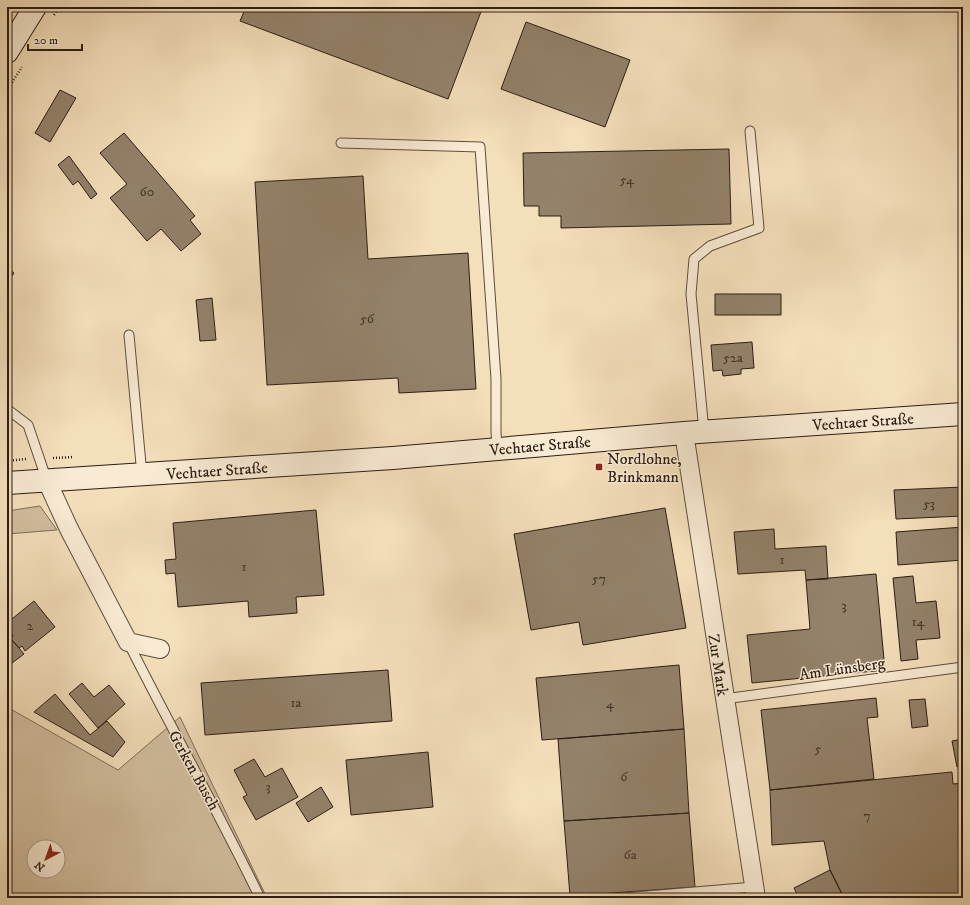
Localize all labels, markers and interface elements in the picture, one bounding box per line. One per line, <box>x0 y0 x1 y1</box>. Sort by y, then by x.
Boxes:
scale bar <box>28 26 82 52</box>
text: 20 m <box>34 33 58 48</box>
house number: 54 <box>620 171 635 189</box>
house number: 60 <box>140 183 154 201</box>
house number: 56 <box>360 310 375 328</box>
house number: 52a <box>723 349 743 367</box>
street label: Vechtaer Straße <box>811 408 915 436</box>
street label: Vechtaer Straße <box>488 432 592 460</box>
place label: Nordlohne, Brinkmann <box>607 449 682 487</box>
street label: Vechtaer Straße <box>165 457 269 485</box>
marker: Nordlohne, Brinkmann <box>594 462 604 472</box>
house number: 53 <box>923 495 935 513</box>
house number: 1 <box>779 551 785 569</box>
house number: 1 <box>241 558 247 576</box>
house number: 57 <box>592 570 606 588</box>
house number: 3 <box>841 597 847 615</box>
house number: 14 <box>911 613 926 631</box>
house number: 2 <box>27 617 34 635</box>
street label: Zur Mark <box>703 633 733 698</box>
street label: Am Lünsberg <box>798 653 887 685</box>
house number: 1a <box>290 694 302 712</box>
house number: 4 <box>606 695 615 713</box>
street label: Gerken Busch <box>164 727 225 815</box>
house number: 5 <box>815 740 822 758</box>
house number: 6 <box>620 768 628 786</box>
house number: 3 <box>265 778 271 796</box>
house number: 7 <box>863 807 871 825</box>
north arrow <box>26 839 66 879</box>
house number: 6a <box>623 846 637 864</box>
text: N <box>32 858 48 874</box>

